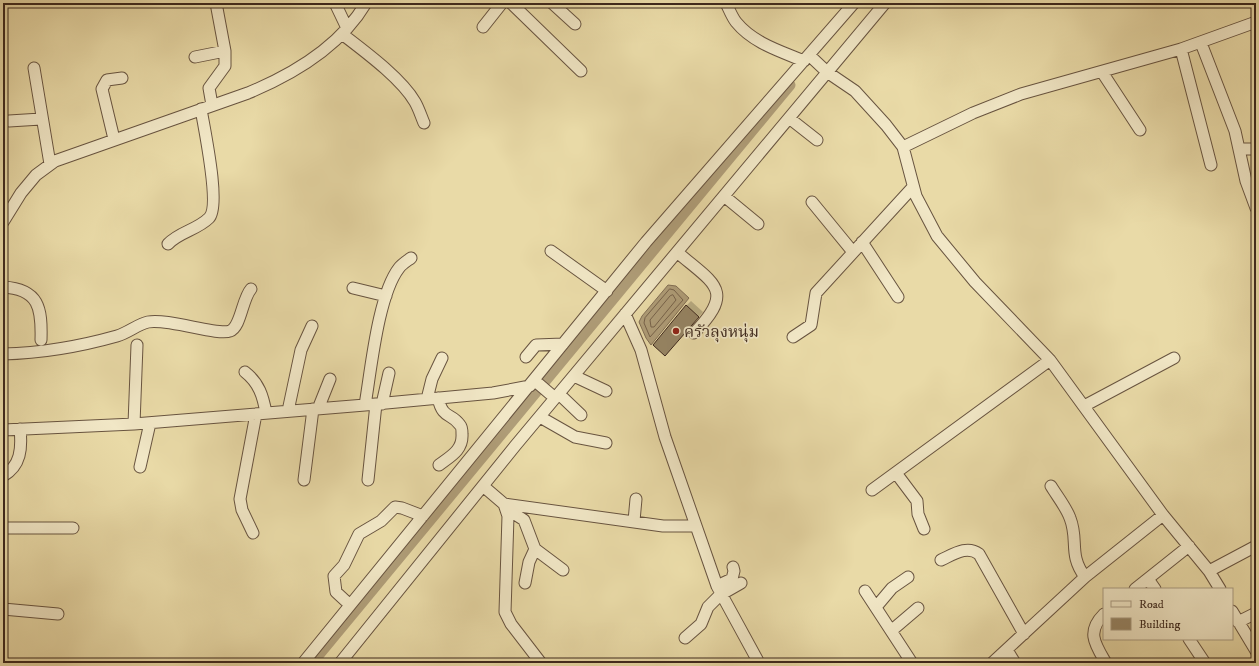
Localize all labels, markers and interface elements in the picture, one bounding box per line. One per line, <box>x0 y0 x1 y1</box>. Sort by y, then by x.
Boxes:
place label: ครัวลุงหนุ่ม <box>684 322 759 343</box>
marker: ครัวลุงหนุ่ม <box>671 326 681 336</box>
legend <box>1103 588 1233 640</box>
text: Road <box>1139 597 1164 612</box>
text: Building <box>1139 617 1180 632</box>

